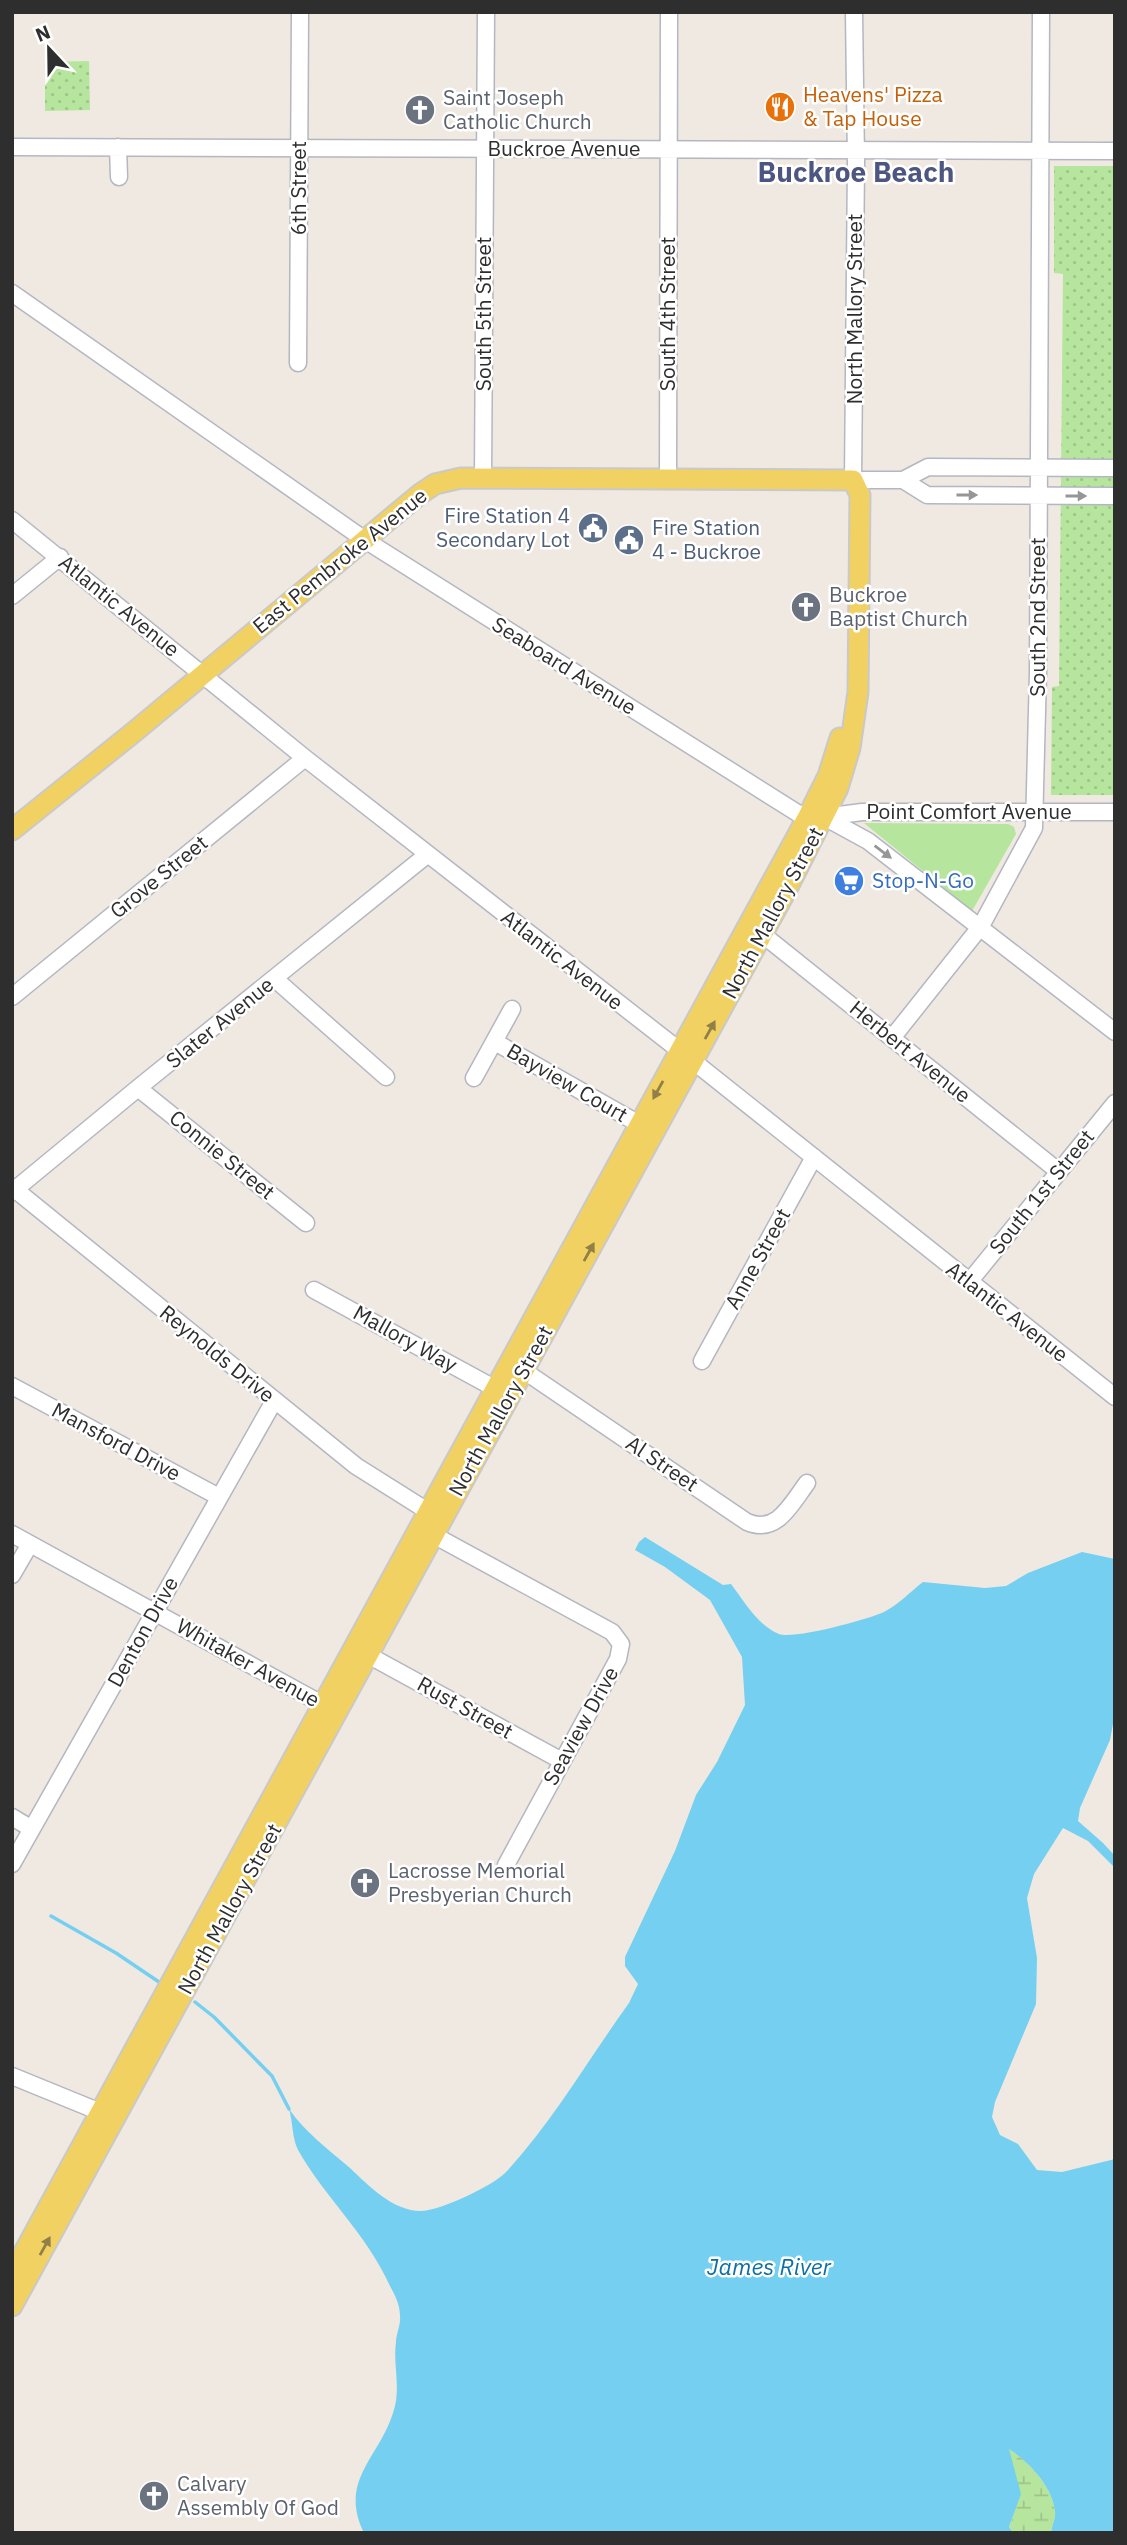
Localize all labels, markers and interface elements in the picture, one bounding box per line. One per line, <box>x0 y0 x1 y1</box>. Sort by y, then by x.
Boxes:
north arrow <box>14 14 84 84</box>
text: N <box>32 20 54 47</box>
place label: Heavens' Pizza & Tap House <box>803 80 943 132</box>
place label: Saint Joseph Catholic Church <box>443 83 592 135</box>
restaurant icon: Heavens' Pizza & Tap House <box>763 90 797 124</box>
church icon: Saint Joseph Catholic Church <box>403 93 437 127</box>
street label: Buckroe Avenue <box>487 134 641 162</box>
street label: 6th Street <box>284 141 312 235</box>
district label: Buckroe Beach <box>758 153 954 190</box>
street label: North Mallory Street <box>840 214 868 404</box>
street label: South 5th Street <box>469 237 497 391</box>
street label: South 4th Street <box>653 237 681 391</box>
street label: East Pembroke Avenue <box>246 481 432 639</box>
one-way arrow <box>957 489 979 501</box>
one-way arrow <box>1066 490 1088 502</box>
place label: Fire Station 4 Secondary Lot <box>436 501 570 553</box>
public building icon: Fire Station 4 Secondary Lot <box>576 511 610 545</box>
place label: Fire Station 4 - Buckroe <box>652 513 761 565</box>
public building icon: Fire Station 4 - Buckroe <box>612 523 646 557</box>
street label: South 2nd Street <box>1023 537 1051 697</box>
street label: Atlantic Avenue <box>53 548 186 663</box>
place label: Buckroe Baptist Church <box>829 580 968 632</box>
church icon: Buckroe Baptist Church <box>789 590 823 624</box>
street label: Seaboard Avenue <box>487 610 642 721</box>
street label: Point Comfort Avenue <box>866 797 1072 825</box>
street label: North Mallory Street <box>715 822 829 1003</box>
street label: Grove Street <box>104 828 213 924</box>
one-way arrow <box>874 844 892 858</box>
supermarket icon: Stop-N-Go <box>832 864 866 898</box>
place label: Stop-N-Go <box>872 866 974 894</box>
street label: Atlantic Avenue <box>496 903 629 1016</box>
street label: Slater Avenue <box>160 970 279 1074</box>
street label: Herbert Avenue <box>844 994 977 1109</box>
one-way arrow <box>704 1021 716 1040</box>
street label: Bayview Court <box>502 1036 633 1128</box>
one-way arrow <box>652 1081 664 1100</box>
street label: Connie Street <box>164 1103 281 1205</box>
street label: South 1st Street <box>982 1123 1100 1260</box>
street label: Anne Street <box>718 1203 796 1314</box>
one-way arrow <box>583 1242 595 1261</box>
street label: Atlantic Avenue <box>941 1255 1074 1368</box>
street label: Reynolds Drive <box>154 1298 281 1408</box>
street label: Mallory Way <box>348 1298 463 1378</box>
street label: North Mallory Street <box>442 1320 559 1501</box>
street label: Mansford Drive <box>47 1395 186 1487</box>
street label: Al Street <box>621 1429 704 1498</box>
street label: Denton Drive <box>100 1571 184 1692</box>
street label: Whitaker Avenue <box>172 1611 325 1713</box>
street label: Seaview Drive <box>536 1661 624 1790</box>
street label: Rust Street <box>413 1669 518 1745</box>
street label: North Mallory Street <box>171 1818 288 1999</box>
place label: Lacrosse Memorial Presbyerian Church <box>388 1856 572 1908</box>
church icon: Lacrosse Memorial Presbyerian Church <box>348 1866 382 1900</box>
one-way arrow <box>39 2237 51 2256</box>
water label: James River <box>707 2251 832 2281</box>
place label: Calvary Assembly Of God <box>177 2469 339 2521</box>
church icon: Calvary Assembly Of God <box>137 2479 171 2513</box>

